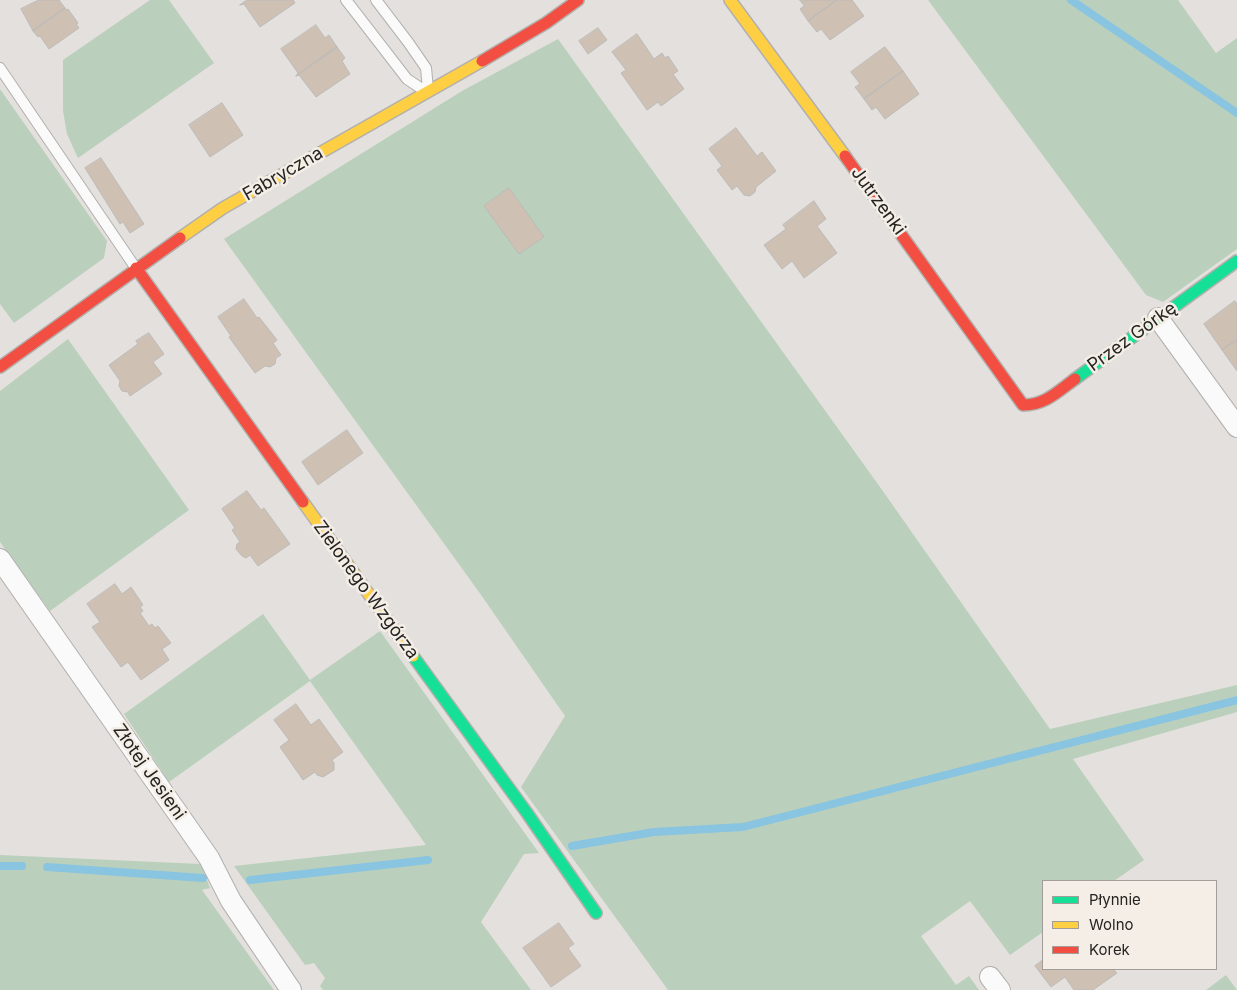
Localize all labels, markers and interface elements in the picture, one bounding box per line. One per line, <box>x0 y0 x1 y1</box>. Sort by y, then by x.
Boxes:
street label: Fabryczna <box>239 142 327 206</box>
street label: Jutrzenki <box>846 163 910 239</box>
street label: Przez Górkę <box>1083 298 1181 376</box>
street label: Zielonego Wzgórza <box>309 517 423 663</box>
street label: Złotej Jesieni <box>108 720 190 824</box>
legend <box>1042 880 1217 970</box>
text: Płynnie <box>1089 890 1141 909</box>
text: Wolno <box>1089 915 1134 934</box>
text: Korek <box>1089 940 1130 959</box>

